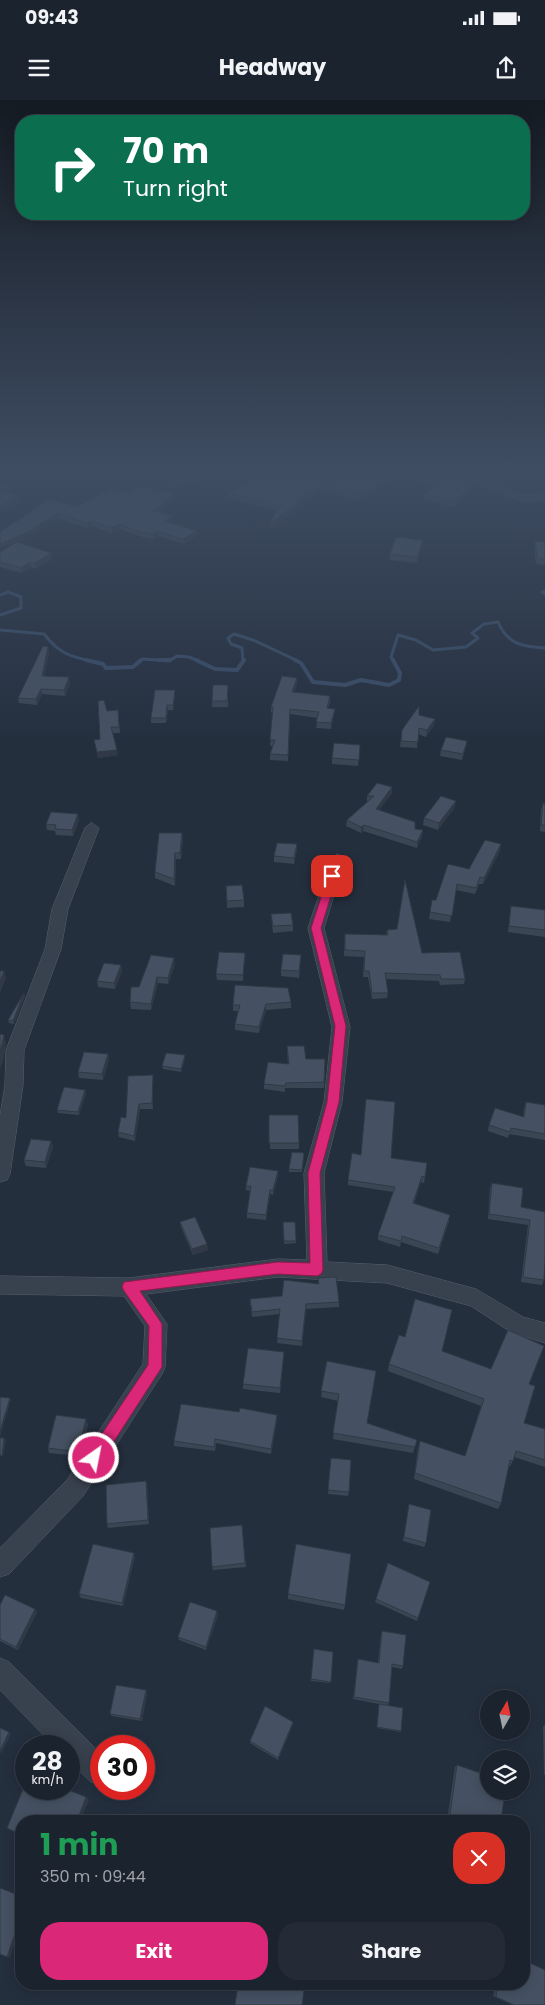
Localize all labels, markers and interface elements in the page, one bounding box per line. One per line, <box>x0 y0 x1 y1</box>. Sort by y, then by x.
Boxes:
text: 09:43 <box>25 4 79 31</box>
text: Headway <box>219 52 326 83</box>
icon: menu <box>25 54 53 82</box>
icon: share <box>492 54 520 82</box>
text: 70 m <box>123 126 209 175</box>
icon: right <box>40 135 105 200</box>
text: Turn right <box>123 173 228 204</box>
pin <box>311 855 353 897</box>
icon: arrive <box>318 862 346 890</box>
position arrow <box>67 1431 119 1483</box>
north arrow <box>480 1690 530 1740</box>
map controls <box>480 1690 530 1800</box>
speed limit sign: 30 <box>90 1735 155 1800</box>
text: 28 <box>32 1744 63 1779</box>
button: layers <box>480 1750 530 1800</box>
text: km/h <box>32 1771 63 1788</box>
text: 1 min <box>40 1823 118 1866</box>
button: close <box>453 1832 505 1884</box>
text: 350 m · 09:44 <box>40 1865 146 1888</box>
button: Exit <box>40 1922 268 1980</box>
button: Share <box>278 1922 505 1980</box>

